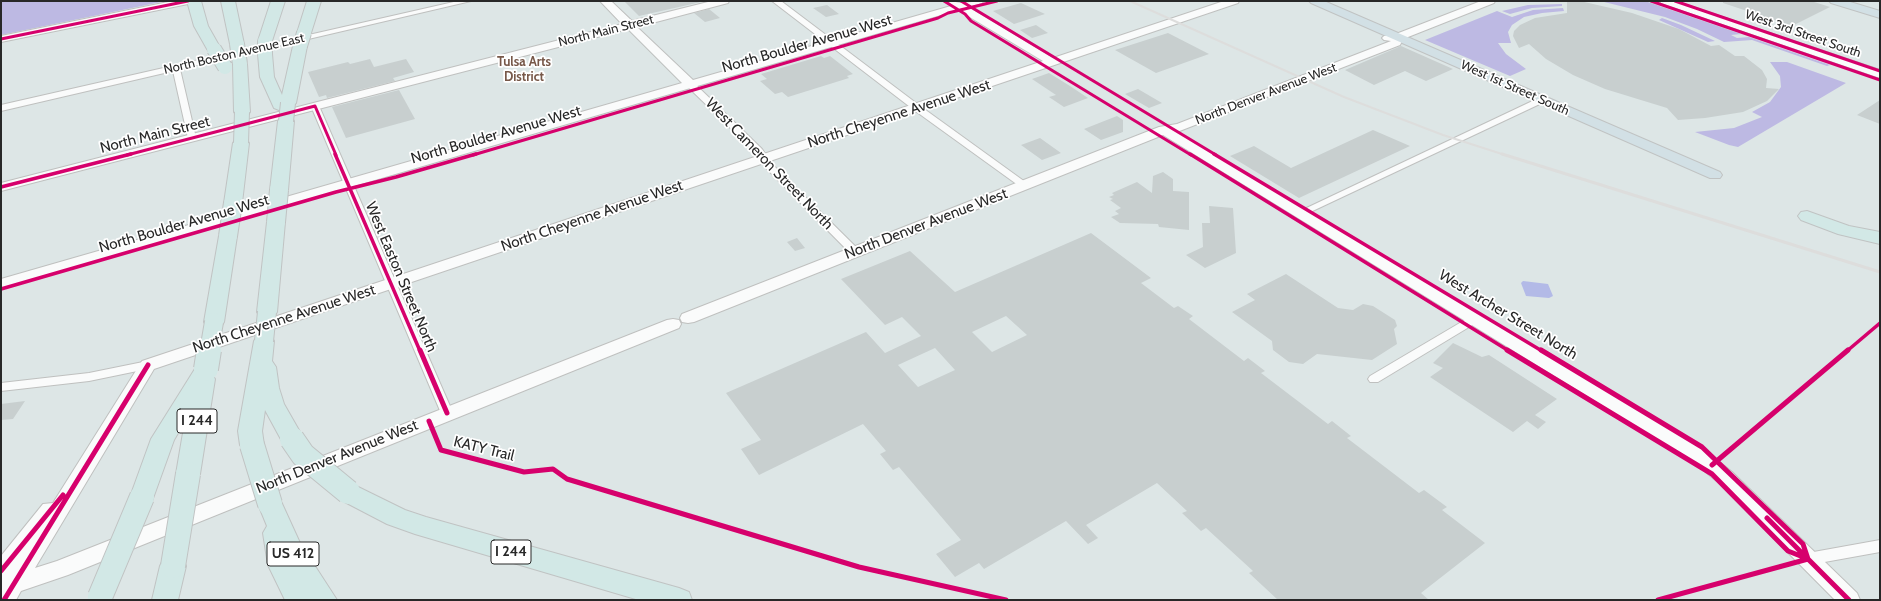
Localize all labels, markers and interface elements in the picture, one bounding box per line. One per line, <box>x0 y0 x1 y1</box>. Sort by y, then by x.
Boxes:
street label: West 3rd Street South <box>1743 7 1863 61</box>
street label: North Boulder Avenue West <box>720 11 894 77</box>
street label: North Main Street <box>557 12 655 50</box>
street label: North Boston Avenue East <box>162 30 306 78</box>
district label: Tulsa Arts District <box>497 54 551 85</box>
street label: West 1st Street South <box>1458 57 1572 119</box>
street label: North Denver Avenue West <box>1193 60 1339 128</box>
street label: North Cheyenne Avenue West <box>805 76 993 152</box>
street label: West Cameron Street North <box>701 94 837 234</box>
street label: North Boulder Avenue West <box>409 102 583 168</box>
street label: North Main Street <box>98 113 212 157</box>
street label: North Cheyenne Avenue West <box>499 176 685 256</box>
street label: North Denver Avenue West <box>842 185 1010 263</box>
street label: North Boulder Avenue West <box>97 191 271 257</box>
street label: West Easton Street North <box>361 199 441 355</box>
street label: West Archer Street North <box>1435 266 1581 364</box>
street label: North Cheyenne Avenue West <box>190 281 378 357</box>
road number: I 244 <box>177 409 217 433</box>
street label: North Denver Avenue West <box>253 416 421 498</box>
street label: KATY Trail <box>452 433 516 465</box>
road number: I 244 <box>491 540 531 564</box>
road number: US 412 <box>267 542 319 566</box>

